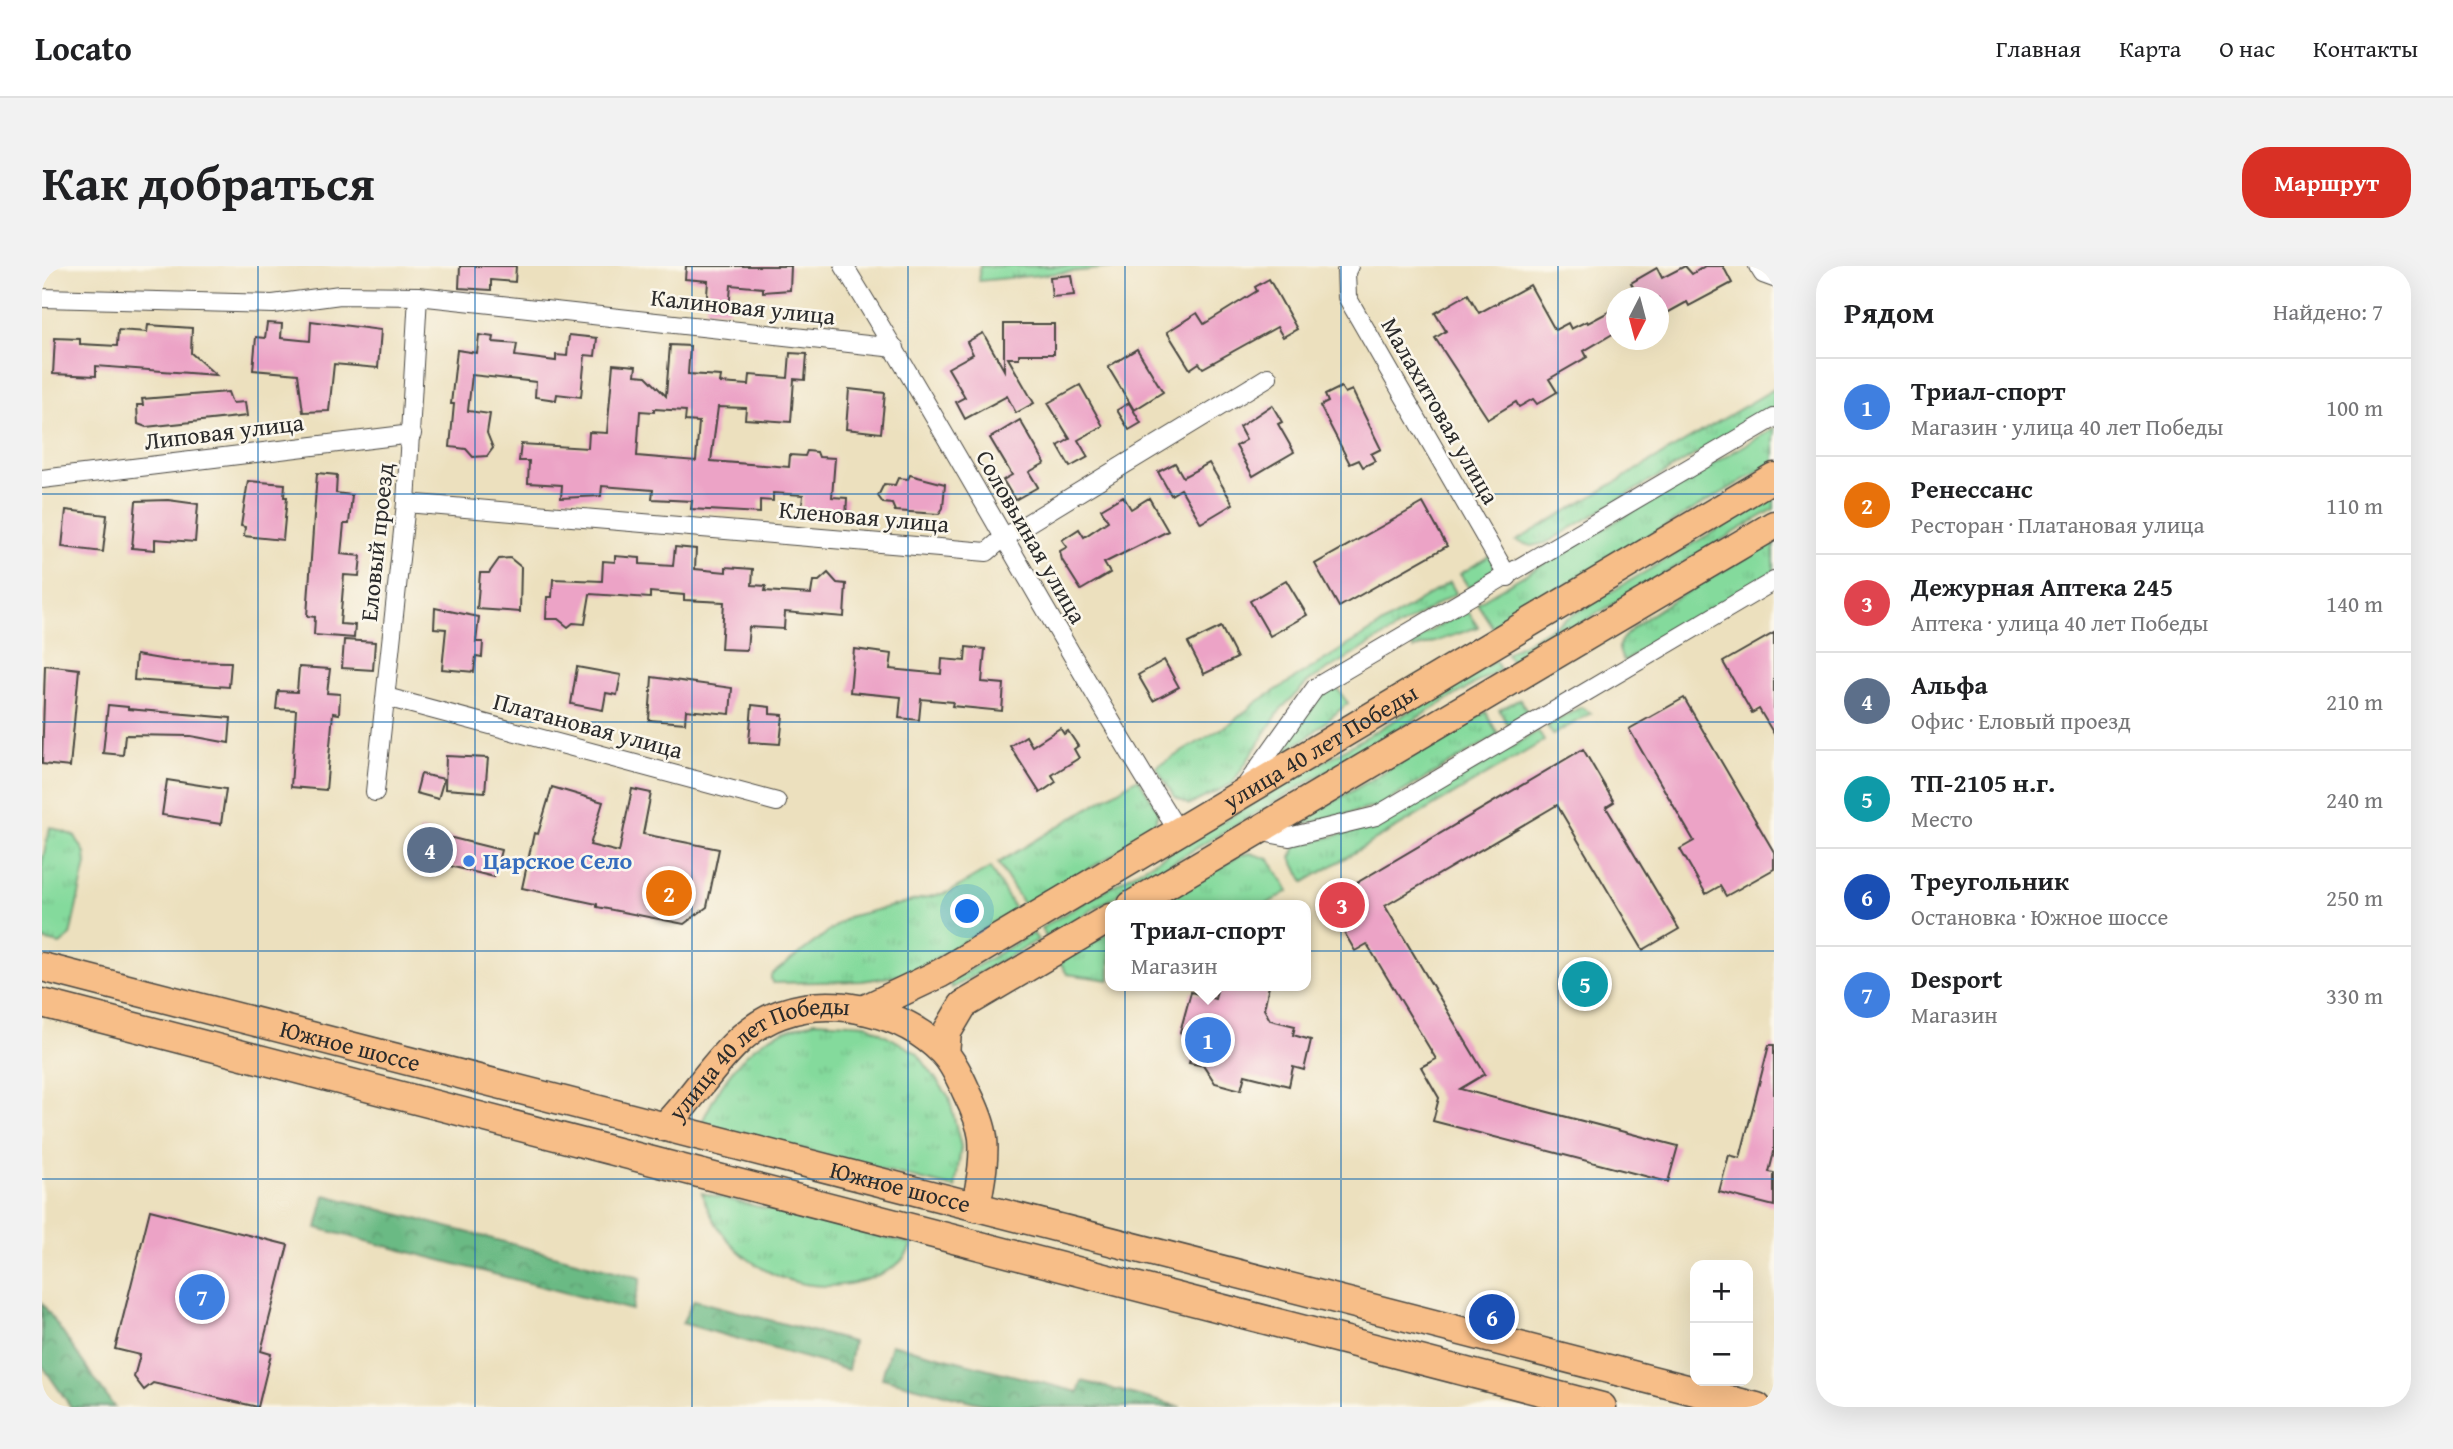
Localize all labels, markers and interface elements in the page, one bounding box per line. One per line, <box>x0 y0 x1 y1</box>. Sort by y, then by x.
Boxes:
text: Locato <box>35 24 132 72</box>
text: Главная <box>1996 31 2081 66</box>
text: Карта <box>2119 31 2181 66</box>
text: О нас <box>2219 31 2275 66</box>
text: Контакты <box>2313 31 2418 66</box>
text: Как добраться <box>42 146 375 218</box>
button: Маршрут <box>2242 147 2411 218</box>
street label: Калиновая улица <box>649 279 838 334</box>
north arrow <box>1606 287 1669 350</box>
text: Рядом <box>1844 290 1935 334</box>
text: Найдено: 7 <box>2273 295 2383 328</box>
street label: Малахитовая улица <box>1373 311 1509 511</box>
text: Триал-спорт <box>1911 371 2065 410</box>
text: 1 <box>1861 391 1873 424</box>
text: 100 m <box>2326 391 2383 424</box>
street label: Липовая улица <box>142 404 306 459</box>
text: Магазин · улица 40 лет Победы <box>1911 410 2223 443</box>
street label: Соловьиная улица <box>967 443 1096 631</box>
street label: Еловый проезд <box>351 461 402 623</box>
text: Ренессанс <box>1911 469 2033 508</box>
text: 2 <box>1861 489 1873 522</box>
text: 110 m <box>2326 489 2383 522</box>
street label: Кленовая улица <box>777 492 951 541</box>
text: Ресторан · Платановая улица <box>1911 508 2204 541</box>
text: Дежурная Аптека 245 <box>1911 567 2173 606</box>
text: 3 <box>1861 587 1873 620</box>
text: 140 m <box>2326 587 2383 620</box>
text: Аптека · улица 40 лет Победы <box>1911 606 2208 639</box>
text: Альфа <box>1911 665 1988 704</box>
street label: улица 40 лет Победы <box>1215 675 1424 819</box>
street label: Платановая улица <box>490 683 687 768</box>
text: 4 <box>1861 685 1873 718</box>
text: 210 m <box>2326 685 2383 718</box>
text: Офис · Еловый проезд <box>1911 704 2131 737</box>
text: ТП-2105 н.г. <box>1911 763 2055 802</box>
text: 5 <box>1861 783 1873 816</box>
text: 240 m <box>2326 783 2383 816</box>
text: Место <box>1911 802 1973 835</box>
pin: 4 <box>407 824 453 876</box>
place label: Царское Село <box>483 843 633 878</box>
marker: Царское Село <box>461 853 477 869</box>
text: Треугольник <box>1911 861 2069 900</box>
pin: 2 <box>646 867 692 919</box>
pin: 3 <box>1319 879 1365 931</box>
text: 6 <box>1861 881 1873 914</box>
text: 250 m <box>2326 881 2383 914</box>
your location <box>950 894 984 928</box>
popup <box>1105 900 1311 991</box>
text: Остановка · Южное шоссе <box>1911 900 2168 933</box>
text: Триал-спорт <box>1131 910 1285 949</box>
text: Магазин <box>1131 949 1218 982</box>
pin: 5 <box>1562 958 1608 1010</box>
text: Desport <box>1911 959 2002 998</box>
text: 7 <box>1861 979 1873 1012</box>
text: 330 m <box>2326 979 2383 1012</box>
street label: улица 40 лет Победы <box>659 988 852 1129</box>
text: Магазин <box>1911 998 1998 1031</box>
street label: Южное шоссе <box>276 1011 424 1080</box>
pin: 1 <box>1185 1014 1231 1066</box>
street label: Южное шоссе <box>826 1152 974 1222</box>
map controls <box>1690 1260 1753 1386</box>
button: + <box>1690 1260 1753 1323</box>
pin: 7 <box>179 1271 225 1323</box>
pin: 6 <box>1469 1291 1515 1343</box>
button: − <box>1690 1323 1753 1386</box>

